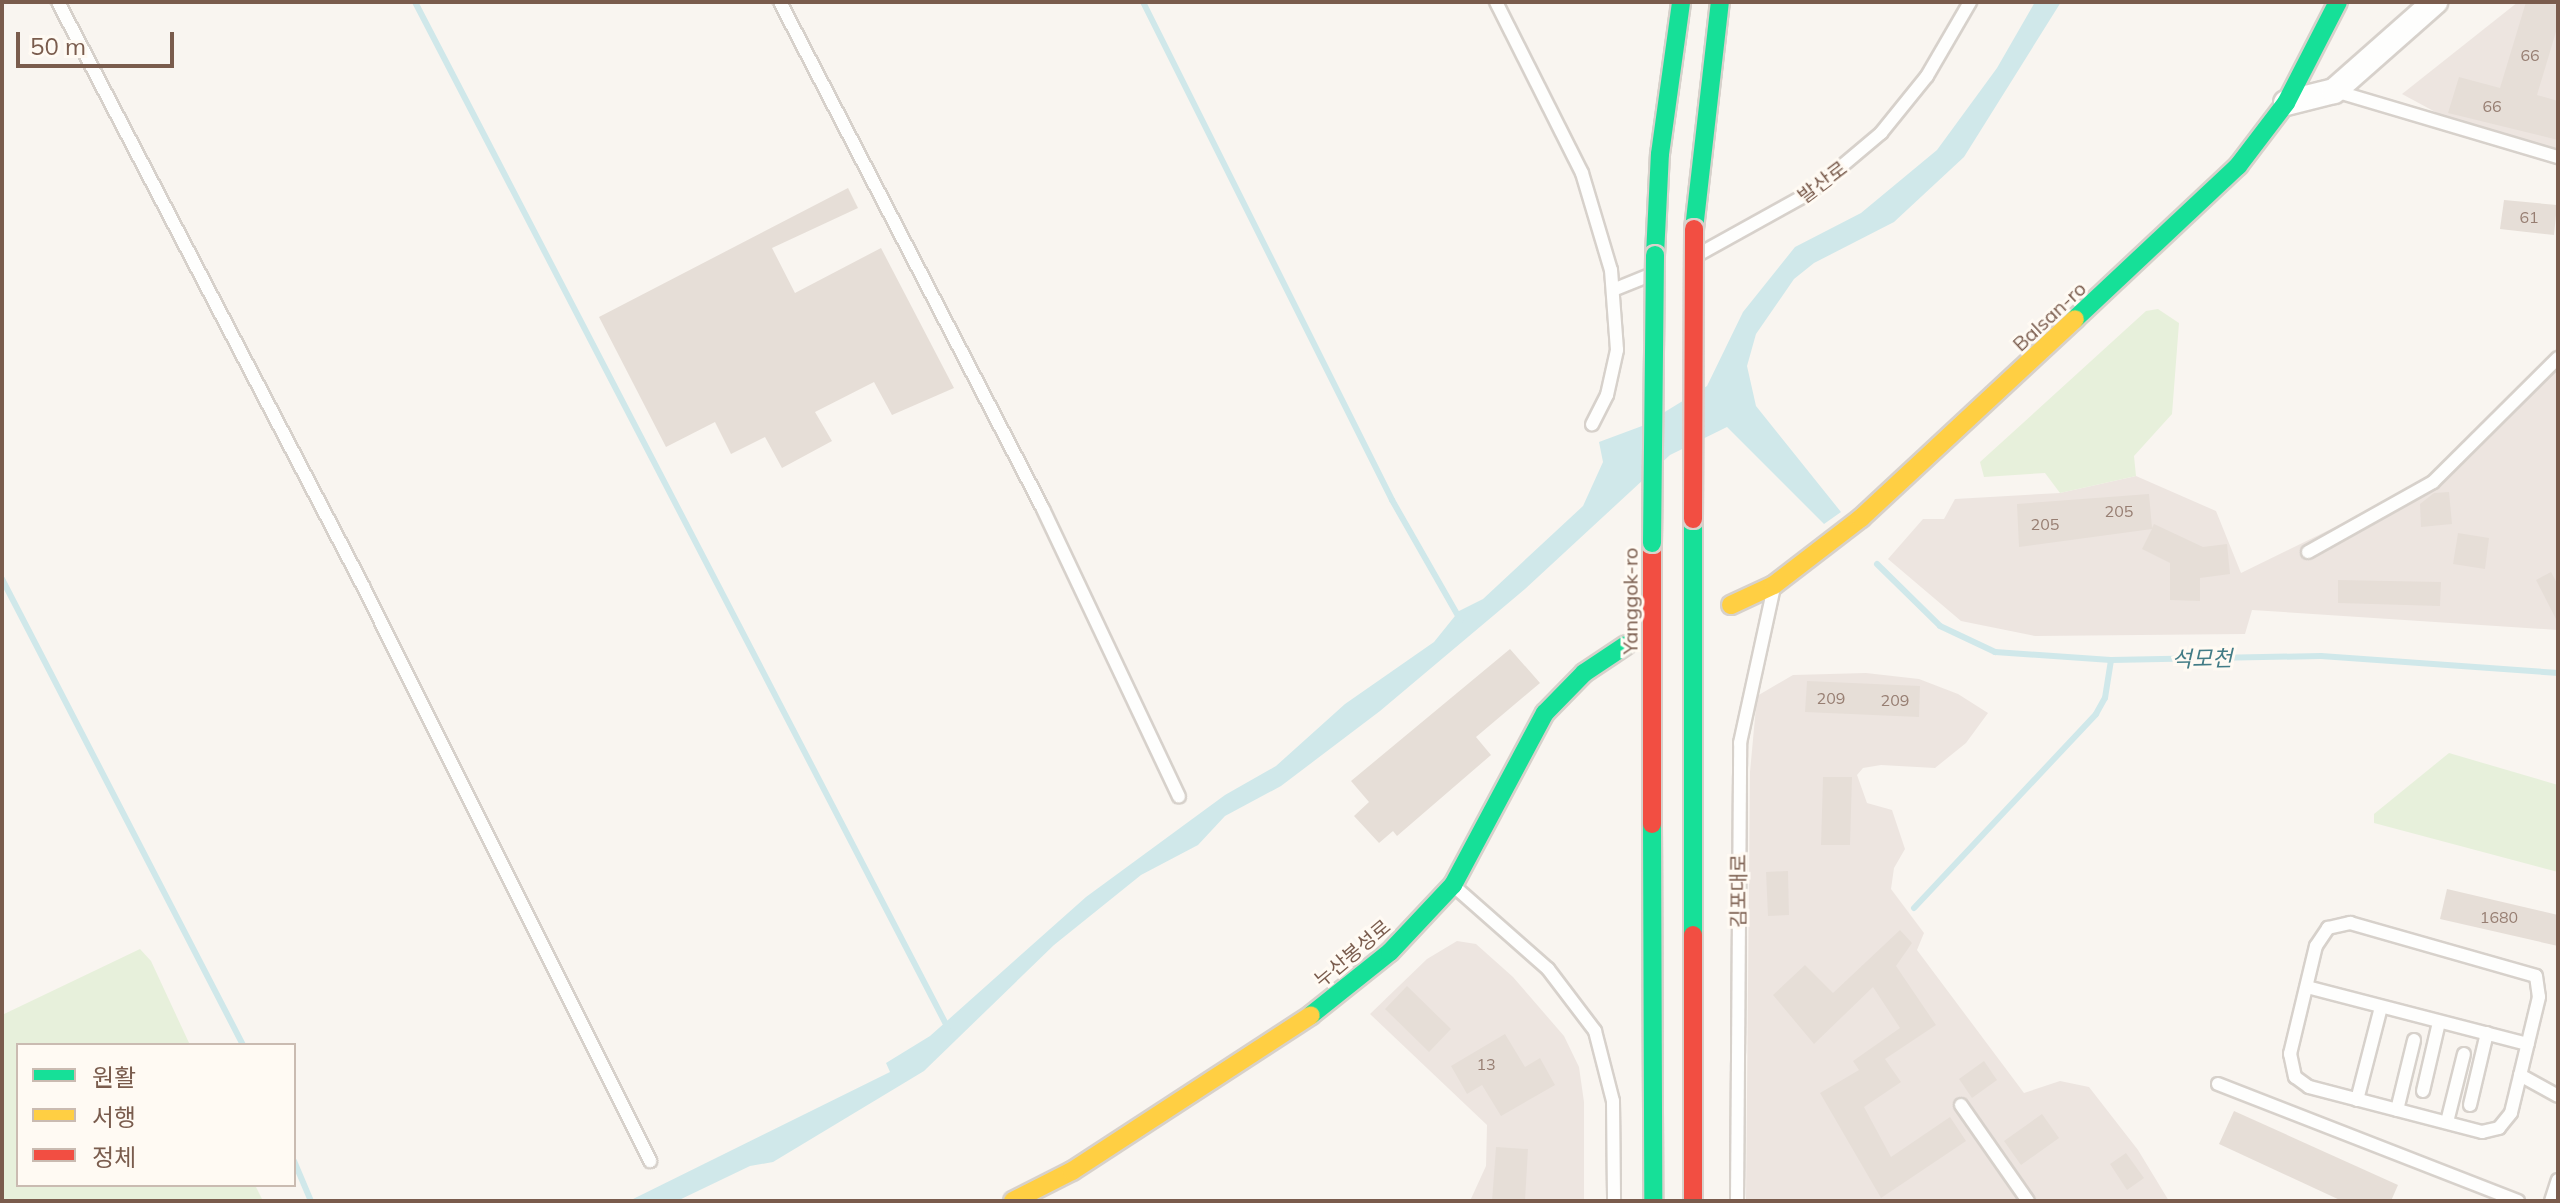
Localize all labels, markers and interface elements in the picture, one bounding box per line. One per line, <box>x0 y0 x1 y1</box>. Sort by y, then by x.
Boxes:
scale bar <box>20 16 178 66</box>
text: 50 m <box>30 31 86 61</box>
house number: 66 <box>2520 45 2540 65</box>
house number: 66 <box>2482 96 2502 116</box>
street label: 발산로 <box>1793 156 1851 208</box>
house number: 61 <box>2519 207 2539 227</box>
street label: Balsan-ro <box>2007 276 2091 356</box>
house number: 205 <box>2105 501 2133 521</box>
house number: 205 <box>2031 514 2059 534</box>
street label: Yanggok-ro <box>1618 548 1642 654</box>
water label: 석모천 <box>2171 645 2233 673</box>
house number: 209 <box>1817 688 1845 708</box>
house number: 209 <box>1881 690 1909 710</box>
street label: 김포대로 <box>1726 854 1750 928</box>
house number: 1680 <box>2480 907 2518 927</box>
street label: 누산봉성로 <box>1309 914 1395 992</box>
legend <box>16 1043 296 1187</box>
house number: 13 <box>1476 1054 1496 1074</box>
text: 원활 <box>92 1062 136 1092</box>
text: 서행 <box>92 1102 136 1132</box>
text: 정체 <box>92 1142 136 1172</box>

